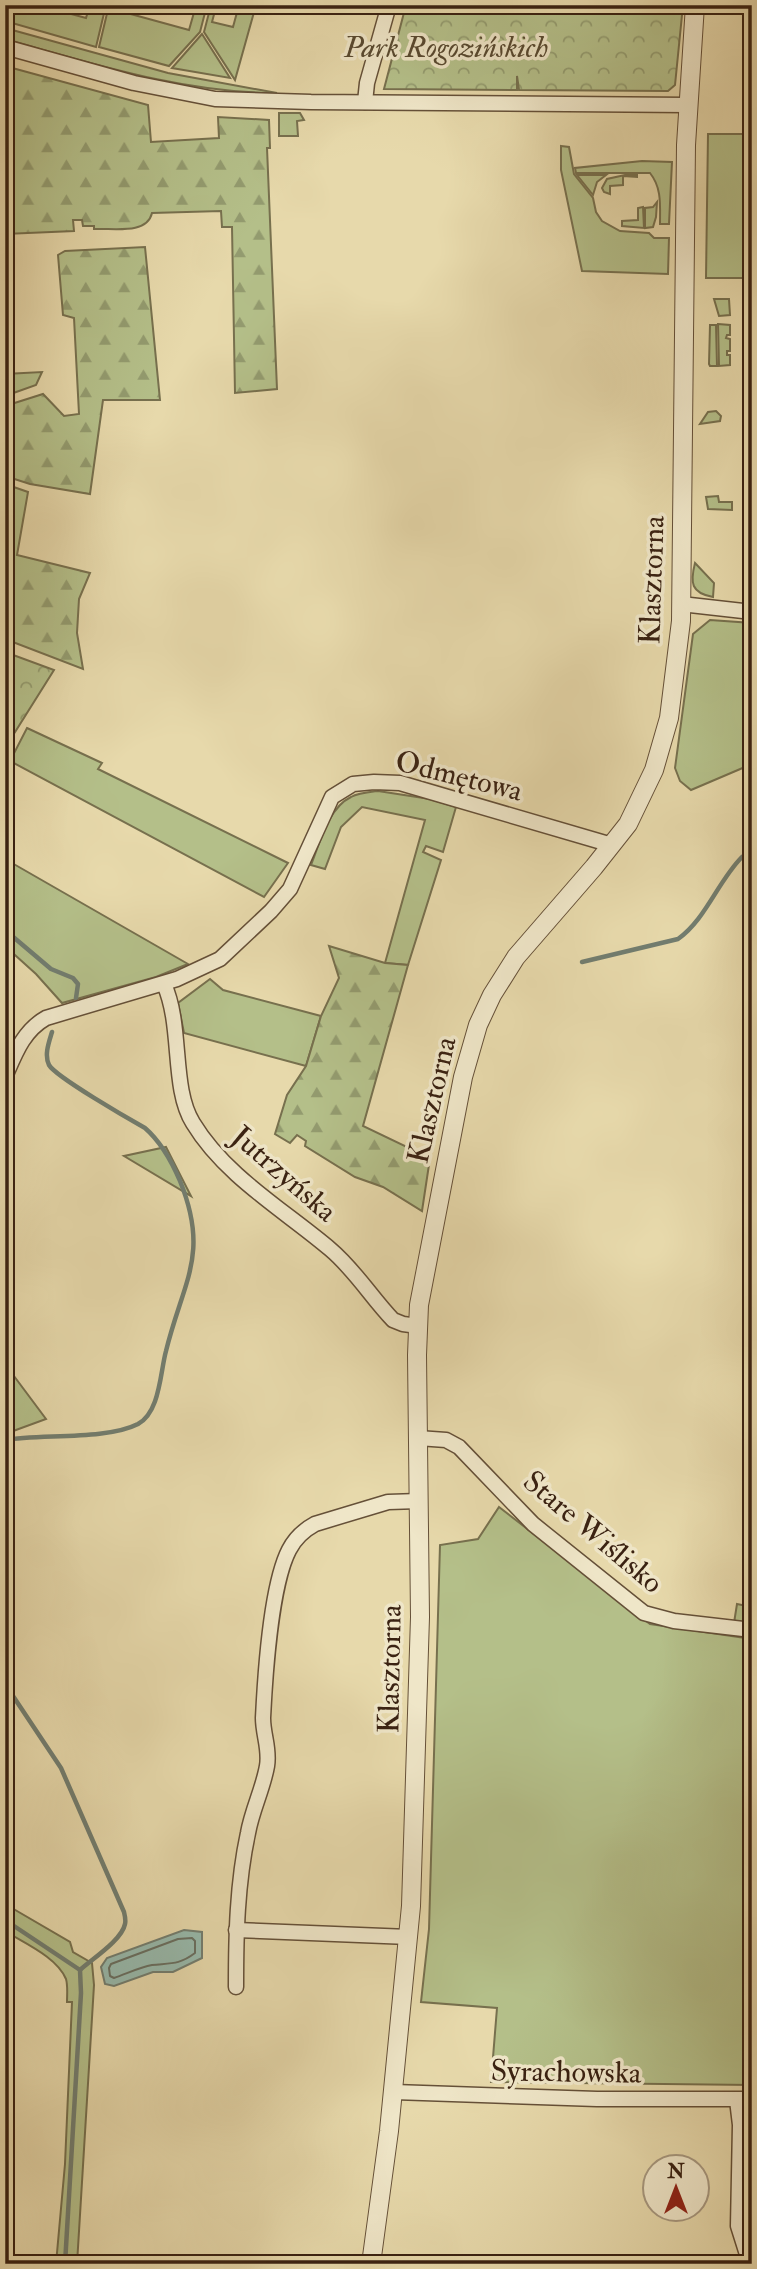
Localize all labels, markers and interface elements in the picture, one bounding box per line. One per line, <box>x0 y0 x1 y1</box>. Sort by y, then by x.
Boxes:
park label: Park Rogozińskich <box>343 29 548 66</box>
street label: Klasztorna <box>631 514 673 645</box>
street label: Odmętowa <box>392 742 527 810</box>
street label: Klasztorna <box>399 1032 465 1167</box>
street label: Jutrzyńska <box>223 1117 345 1230</box>
street label: Stare Wiślisko <box>515 1463 671 1601</box>
street label: Klasztorna <box>370 1604 410 1734</box>
street label: Syrachowska <box>490 2052 642 2092</box>
north arrow <box>642 2154 712 2224</box>
text: N <box>666 2160 685 2184</box>

